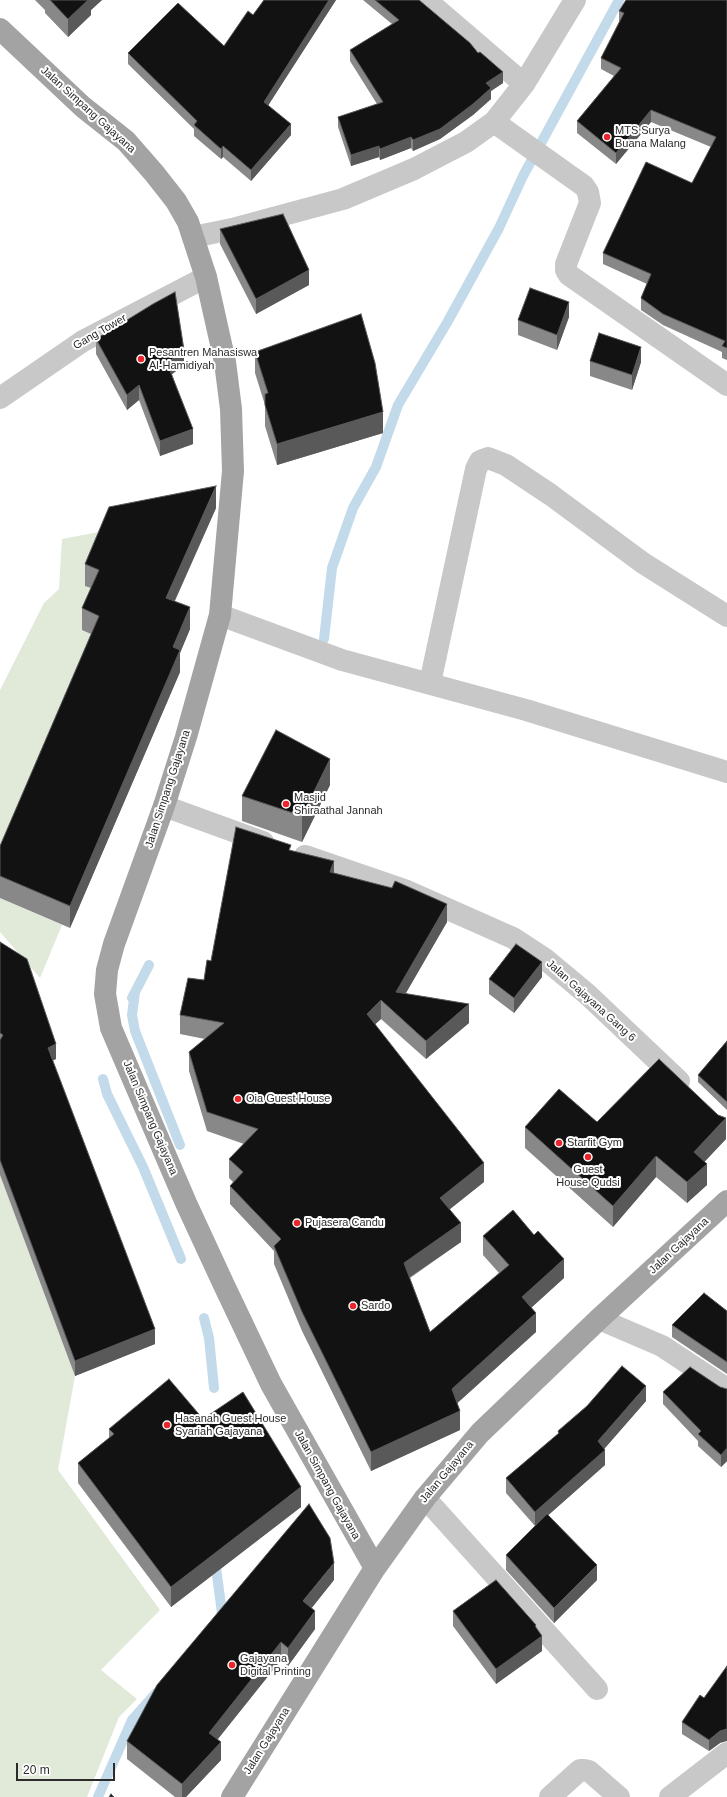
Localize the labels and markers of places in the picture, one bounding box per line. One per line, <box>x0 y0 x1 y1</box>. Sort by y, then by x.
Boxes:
place label: MTS Surya Buana Malang <box>615 124 686 150</box>
marker: MTS Surya Buana Malang <box>602 132 612 142</box>
place label: Pesantren Mahasiswa Al-Hamidiyah <box>149 346 257 372</box>
marker: Pesantren Mahasiswa Al-Hamidiyah <box>136 354 146 364</box>
place label: Masjid Shiraathal Jannah <box>294 791 383 817</box>
marker: Masjid Shiraathal Jannah <box>281 799 291 809</box>
place label: Oia Guest House <box>246 1092 330 1106</box>
marker: Oia Guest House <box>233 1094 243 1104</box>
place label: Starfit Gym <box>567 1136 622 1150</box>
marker: Starfit Gym <box>554 1138 564 1148</box>
marker: Guest House Qudsi <box>583 1152 593 1162</box>
place label: Guest House Qudsi <box>556 1163 620 1189</box>
place label: Pujasera Candu <box>305 1216 384 1230</box>
marker: Pujasera Candu <box>292 1218 302 1228</box>
place label: Sardo <box>361 1299 390 1313</box>
marker: Sardo <box>348 1301 358 1311</box>
place label: Hasanah Guest House Syariah Gajayana <box>175 1412 286 1438</box>
marker: Hasanah Guest House Syariah Gajayana <box>162 1420 172 1430</box>
place label: Gajayana Digital Printing <box>240 1652 311 1678</box>
marker: Gajayana Digital Printing <box>227 1660 237 1670</box>

